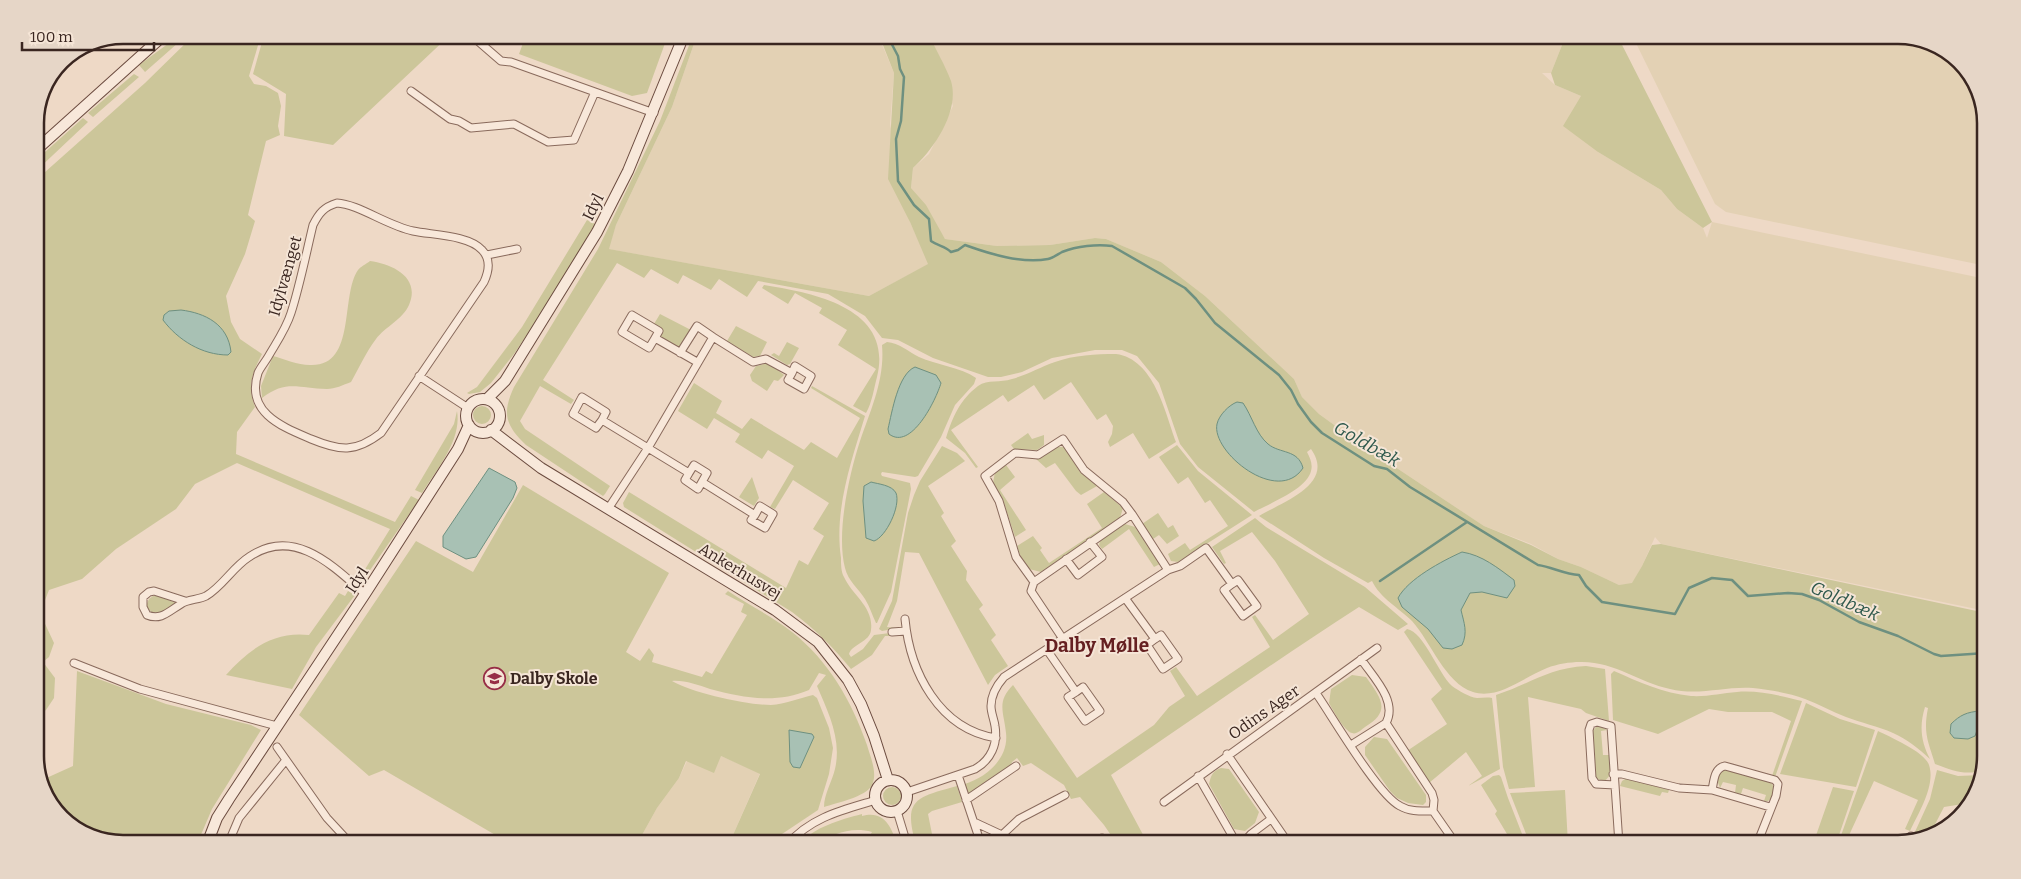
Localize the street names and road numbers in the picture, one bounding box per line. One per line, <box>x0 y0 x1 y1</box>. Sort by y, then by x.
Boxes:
street label: Idyl <box>578 190 608 224</box>
street label: Idylvænget <box>264 233 306 318</box>
street label: Ankerhusvej <box>695 539 785 603</box>
street label: Idyl <box>342 563 373 597</box>
street label: Odins Ager <box>1225 681 1303 743</box>

